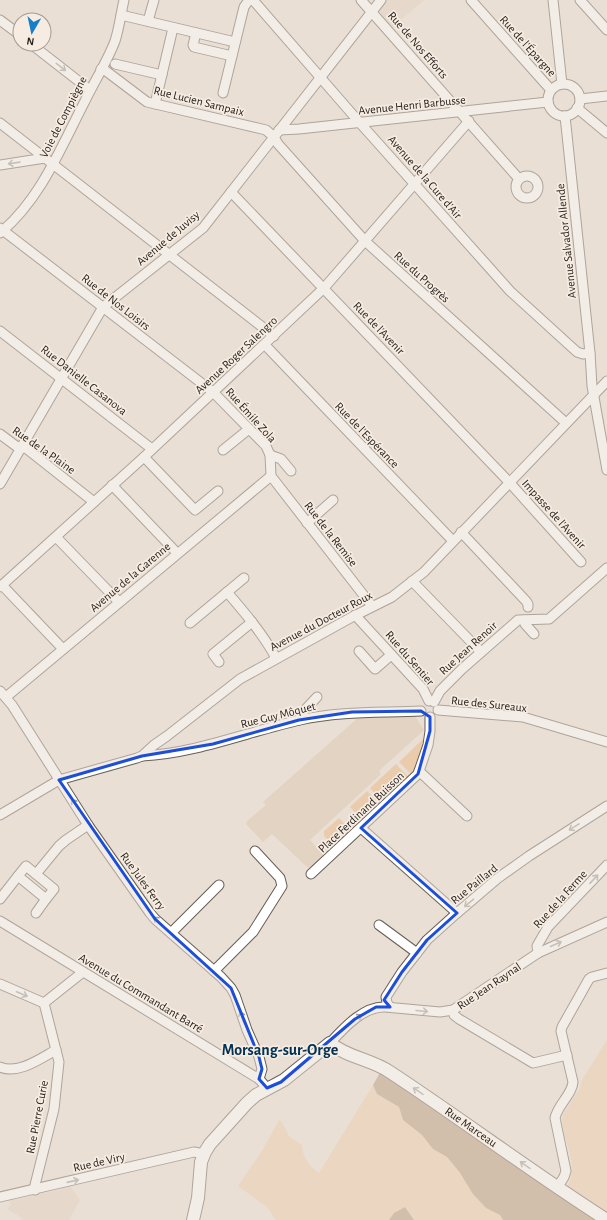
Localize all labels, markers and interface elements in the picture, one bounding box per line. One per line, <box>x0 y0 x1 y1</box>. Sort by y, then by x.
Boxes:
street label: Rue de Nos Efforts <box>386 9 450 81</box>
north arrow <box>12 12 52 52</box>
street label: Rue de l'Épargne <box>498 13 559 79</box>
text: N <box>26 35 35 47</box>
one-way arrow <box>55 63 66 71</box>
street label: Voie de Compiègne <box>37 74 89 160</box>
street label: Rue Lucien Sampaix <box>153 84 245 118</box>
street label: Avenue Henri Barbusse <box>358 93 466 117</box>
street label: Avenue de la Cure d'Air <box>386 133 464 221</box>
one-way arrow <box>8 159 21 167</box>
street label: Avenue Salvador Allende <box>554 183 578 299</box>
street label: Avenue de Juvisy <box>134 208 202 268</box>
street label: Rue du Progrès <box>392 249 452 305</box>
street label: Rue de Nos Loisirs <box>79 272 153 332</box>
street label: Rue de l'Avenir <box>351 299 407 357</box>
street label: Avenue Roger Salengro <box>193 314 280 396</box>
street label: Rue Danielle Casanova <box>39 343 130 417</box>
street label: Rue Émile Zola <box>223 385 280 445</box>
street label: Rue de l'Espérance <box>333 400 401 470</box>
street label: Rue de la Plaine <box>10 424 78 476</box>
street label: Impasse de l'Avenir <box>520 477 588 551</box>
street label: Rue de la Remise <box>302 499 360 569</box>
street label: Avenue de la Garenne <box>88 540 172 614</box>
street label: Avenue du Docteur Roux <box>268 589 374 653</box>
street label: Rue Jean Renoir <box>437 619 499 677</box>
street label: Rue du Sentier <box>383 629 437 688</box>
street label: Rue des Sureaux <box>451 694 527 714</box>
street label: Rue Guy Môquet <box>239 700 317 731</box>
street label: Place Ferdinand Buisson <box>316 769 406 855</box>
one-way arrow <box>70 798 78 810</box>
one-way arrow <box>569 823 580 831</box>
street label: Rue Jules Ferry <box>117 850 168 913</box>
street label: Rue Paillard <box>449 862 499 906</box>
street label: Rue de la Ferme <box>531 868 589 930</box>
one-way arrow <box>589 874 599 884</box>
one-way arrow <box>463 898 474 907</box>
one-way arrow <box>153 917 163 926</box>
one-way arrow <box>550 940 562 948</box>
street label: Avenue du Commandant Barré <box>77 951 205 1035</box>
street label: Rue Jean Raynal <box>455 960 524 1013</box>
one-way arrow <box>16 990 28 998</box>
one-way arrow <box>415 1007 428 1014</box>
one-way arrow <box>238 1010 245 1023</box>
one-way arrow <box>351 1014 362 1023</box>
district label: Morsang-sur-Orge <box>222 1042 339 1058</box>
street label: Rue Pierre Curie <box>24 1079 50 1155</box>
one-way arrow <box>413 1087 424 1095</box>
street label: Rue Marceau <box>443 1105 499 1149</box>
street label: Rue de Viry <box>72 1150 126 1175</box>
one-way arrow <box>520 1161 531 1169</box>
one-way arrow <box>67 1176 80 1184</box>

